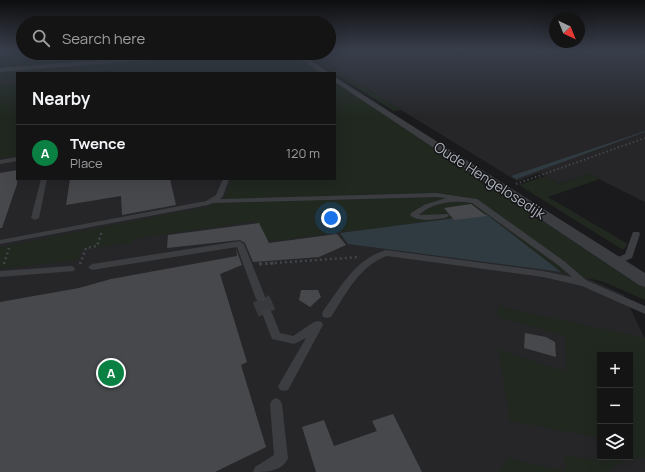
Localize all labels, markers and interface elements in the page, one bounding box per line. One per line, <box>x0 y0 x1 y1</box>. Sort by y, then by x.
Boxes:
north arrow <box>549 12 585 48</box>
search box <box>16 16 336 60</box>
icon: search <box>30 27 52 49</box>
text: Search here <box>62 28 145 49</box>
text: Nearby <box>32 87 90 110</box>
text: Twence <box>70 133 125 154</box>
street label: Oude Hengelosedijk <box>431 137 550 224</box>
text: A <box>41 144 49 162</box>
text: 120 m <box>286 144 320 162</box>
text: Place <box>70 154 103 172</box>
your location <box>321 208 341 228</box>
map controls <box>597 352 633 460</box>
button: + <box>597 352 633 388</box>
pin: A <box>98 358 124 388</box>
button: − <box>597 388 633 424</box>
button: layers <box>597 424 633 460</box>

